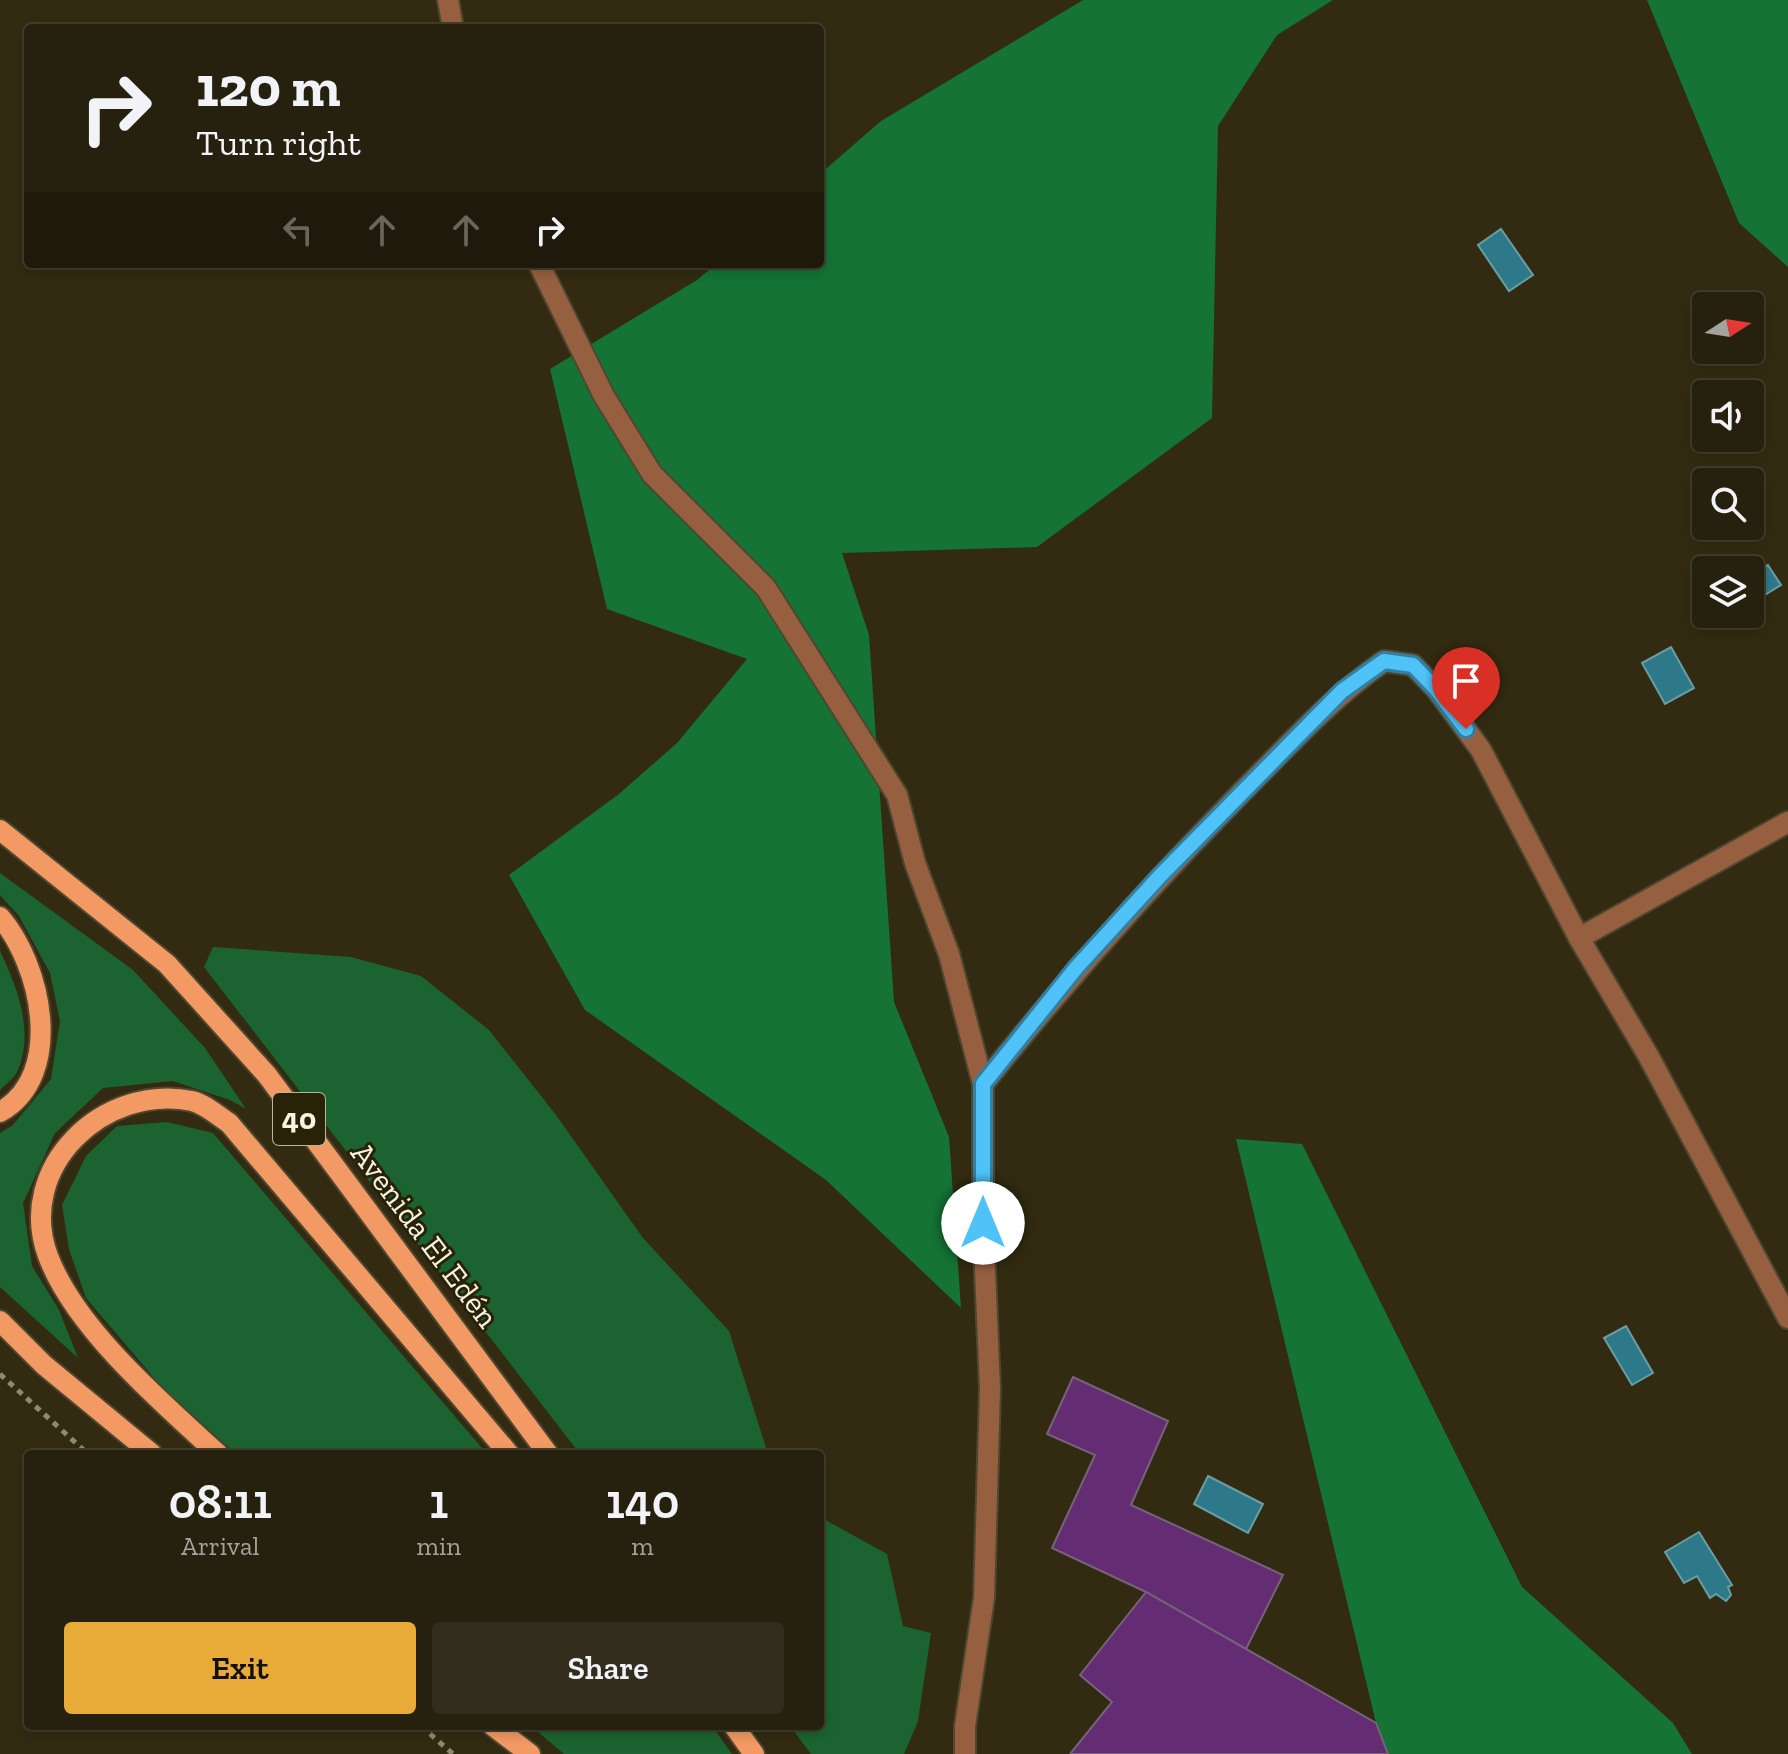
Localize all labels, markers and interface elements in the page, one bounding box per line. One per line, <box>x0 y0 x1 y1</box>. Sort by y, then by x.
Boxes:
text: 120 m <box>196 53 340 120</box>
icon: right <box>64 56 168 160</box>
text: Turn right <box>196 121 361 164</box>
icon: left <box>276 208 320 252</box>
icon: ahead <box>360 208 404 252</box>
icon: ahead <box>444 208 488 252</box>
icon: right <box>528 208 572 252</box>
north arrow <box>1692 292 1764 364</box>
map controls <box>1692 292 1764 628</box>
button: sound <box>1692 380 1764 452</box>
button: search <box>1692 468 1764 540</box>
button: layers <box>1692 556 1764 628</box>
pin <box>1432 647 1500 729</box>
icon: arrive <box>1444 659 1488 703</box>
road number: 40 <box>273 1093 325 1145</box>
street label: Avenida El Edén <box>343 1135 507 1336</box>
position arrow <box>941 1181 1025 1265</box>
text: 08:11 <box>169 1473 272 1530</box>
text: 1 <box>429 1473 448 1530</box>
text: 140 <box>606 1473 679 1530</box>
text: Arrival <box>181 1530 259 1562</box>
text: min <box>416 1530 461 1562</box>
text: m <box>631 1530 654 1562</box>
button: Exit <box>64 1622 416 1714</box>
button: Share <box>432 1622 784 1714</box>

